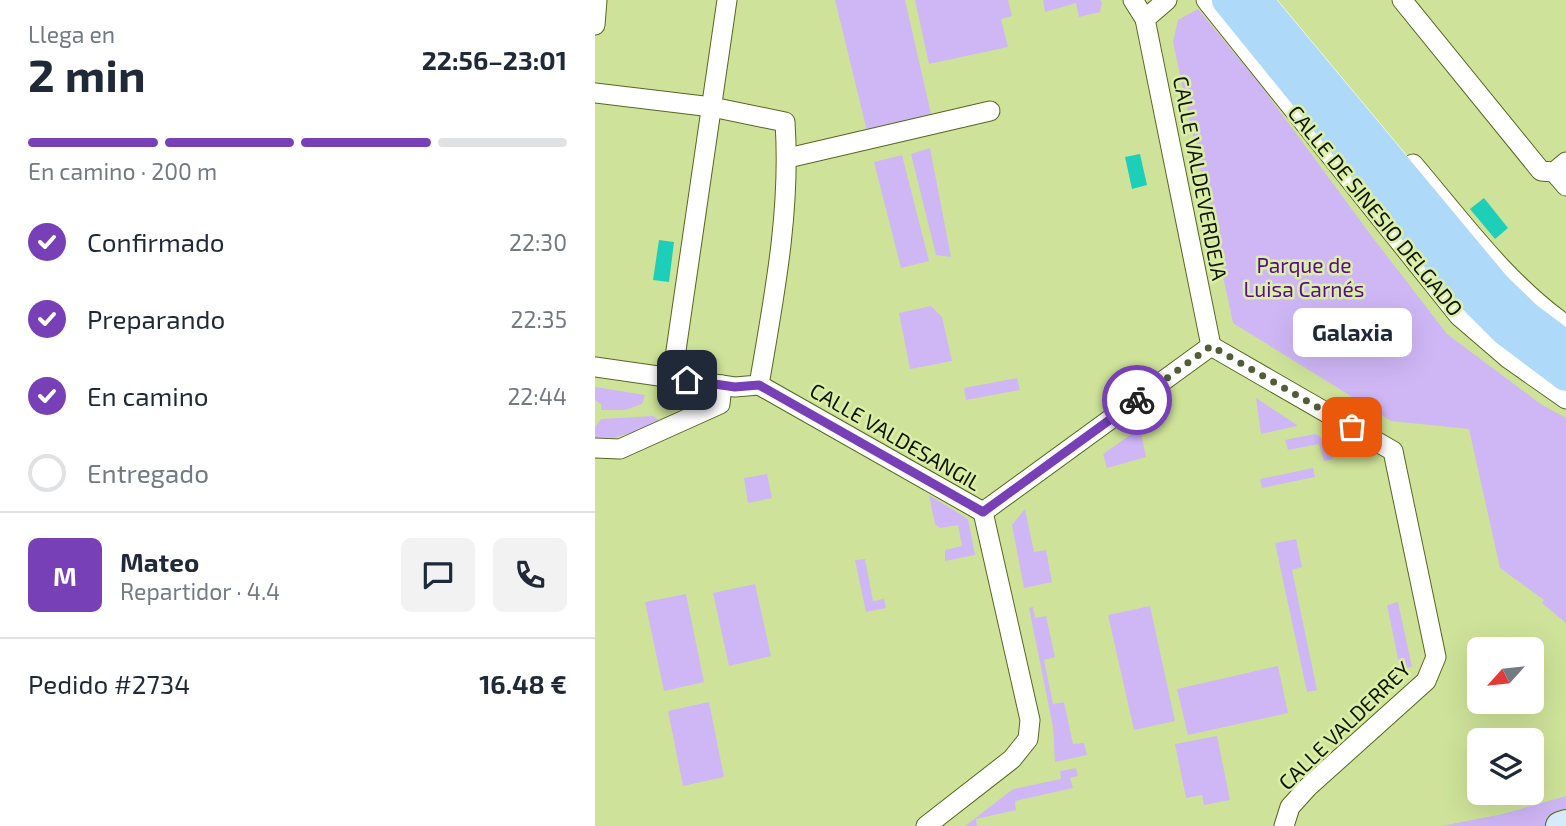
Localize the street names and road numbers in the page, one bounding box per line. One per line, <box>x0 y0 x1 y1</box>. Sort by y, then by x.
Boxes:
street label: CALLE VALDEVERDEJA <box>1169 74 1233 282</box>
street label: CALLE DE SINESIO DELGADO <box>1283 100 1469 320</box>
street label: CALLE VALDESANGIL <box>806 377 986 495</box>
street label: CALLE VALDERREY <box>1273 656 1415 794</box>

